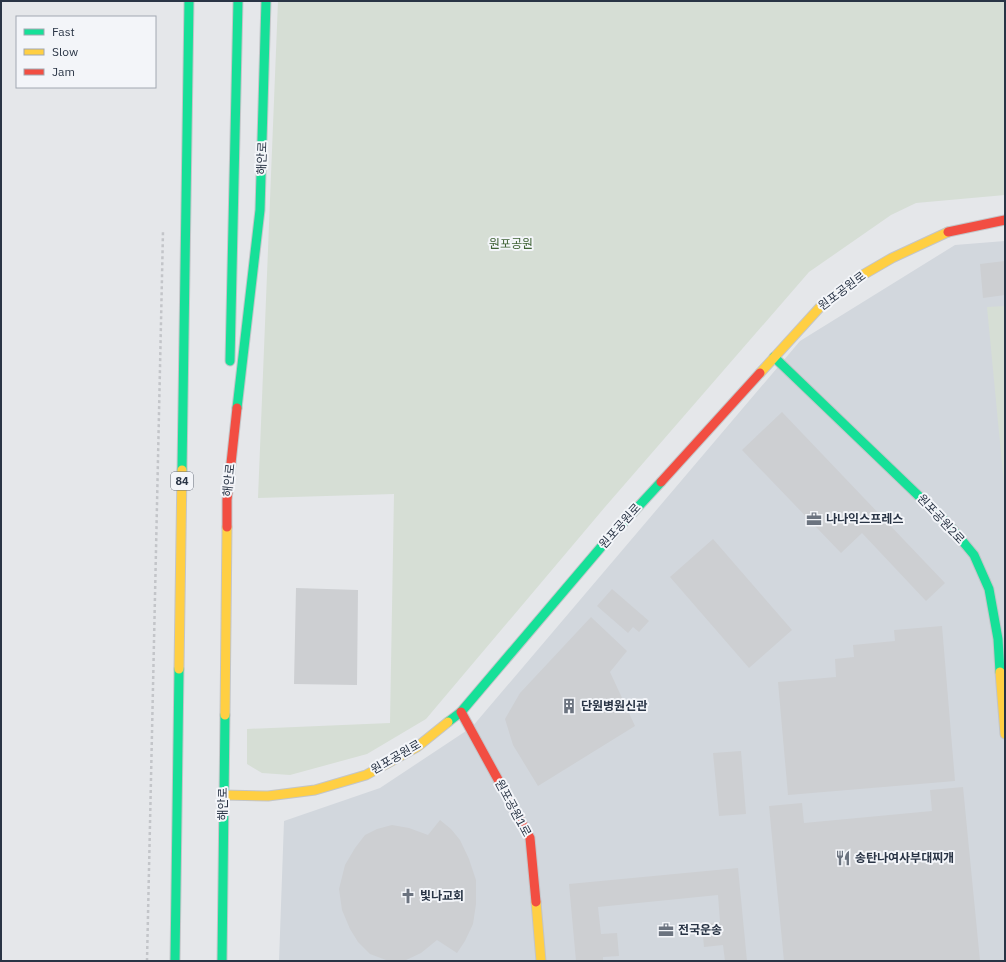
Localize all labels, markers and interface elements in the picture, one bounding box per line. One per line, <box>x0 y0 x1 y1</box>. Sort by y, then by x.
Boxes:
legend <box>16 16 156 88</box>
text: Fast <box>52 24 75 39</box>
text: Slow <box>52 44 78 59</box>
text: Jam <box>52 64 75 79</box>
street label: 해안로 <box>253 141 270 175</box>
park label: 원포공원 <box>489 236 533 251</box>
street label: 원포공원로 <box>815 268 868 313</box>
street label: 해안로 <box>219 463 238 497</box>
road number: 84 <box>171 472 193 490</box>
street label: 원포공원2로 <box>915 491 968 547</box>
street label: 원포공원로 <box>596 500 644 551</box>
office icon: 나나익스프레스 <box>805 510 823 528</box>
place label: 나나익스프레스 <box>826 511 903 526</box>
building icon: 단원병원신관 <box>560 697 578 715</box>
place label: 단원병원신관 <box>581 698 647 713</box>
street label: 원포공원로 <box>368 736 423 777</box>
street label: 원포공원1로 <box>492 777 535 839</box>
street label: 해안로 <box>215 787 230 821</box>
restaurant icon: 송탄나여사부대찌개 <box>834 849 852 867</box>
place label: 송탄나여사부대찌개 <box>855 850 954 865</box>
church icon: 빛나교회 <box>399 887 417 905</box>
place label: 빛나교회 <box>420 888 464 903</box>
office icon: 전국운송 <box>657 921 675 939</box>
place label: 전국운송 <box>678 922 722 937</box>

